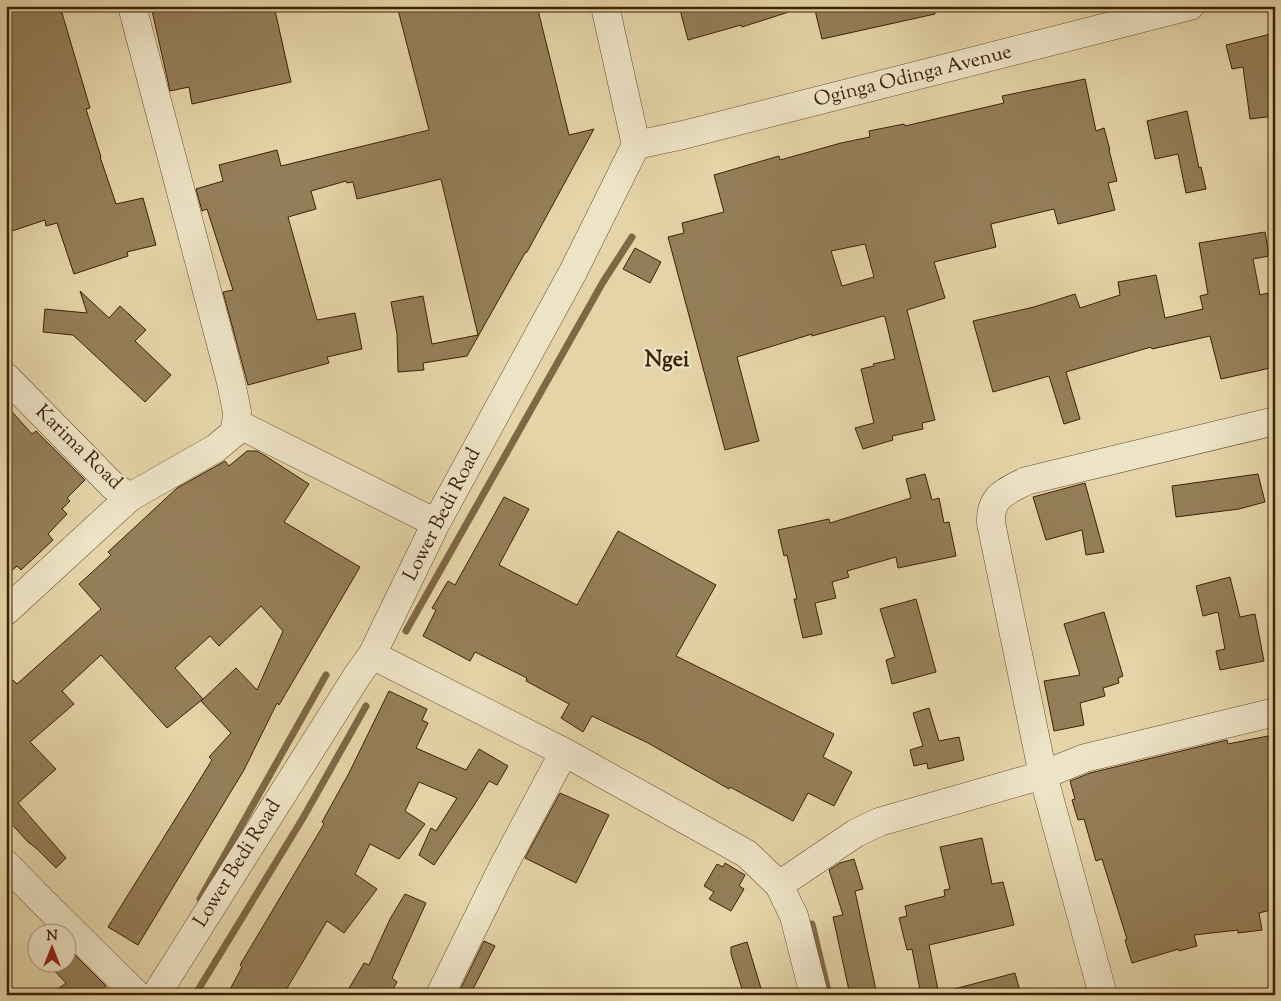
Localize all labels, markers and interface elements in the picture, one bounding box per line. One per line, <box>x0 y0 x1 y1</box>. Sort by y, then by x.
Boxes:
street label: Oginga Odinga Avenue <box>811 38 1015 116</box>
district label: Ngei <box>645 345 690 377</box>
street label: Karima Road <box>28 399 128 497</box>
street label: Lower Bedi Road <box>397 443 489 587</box>
street label: Lower Bedi Road <box>187 794 289 934</box>
north arrow <box>28 924 78 974</box>
text: N <box>46 927 58 947</box>

